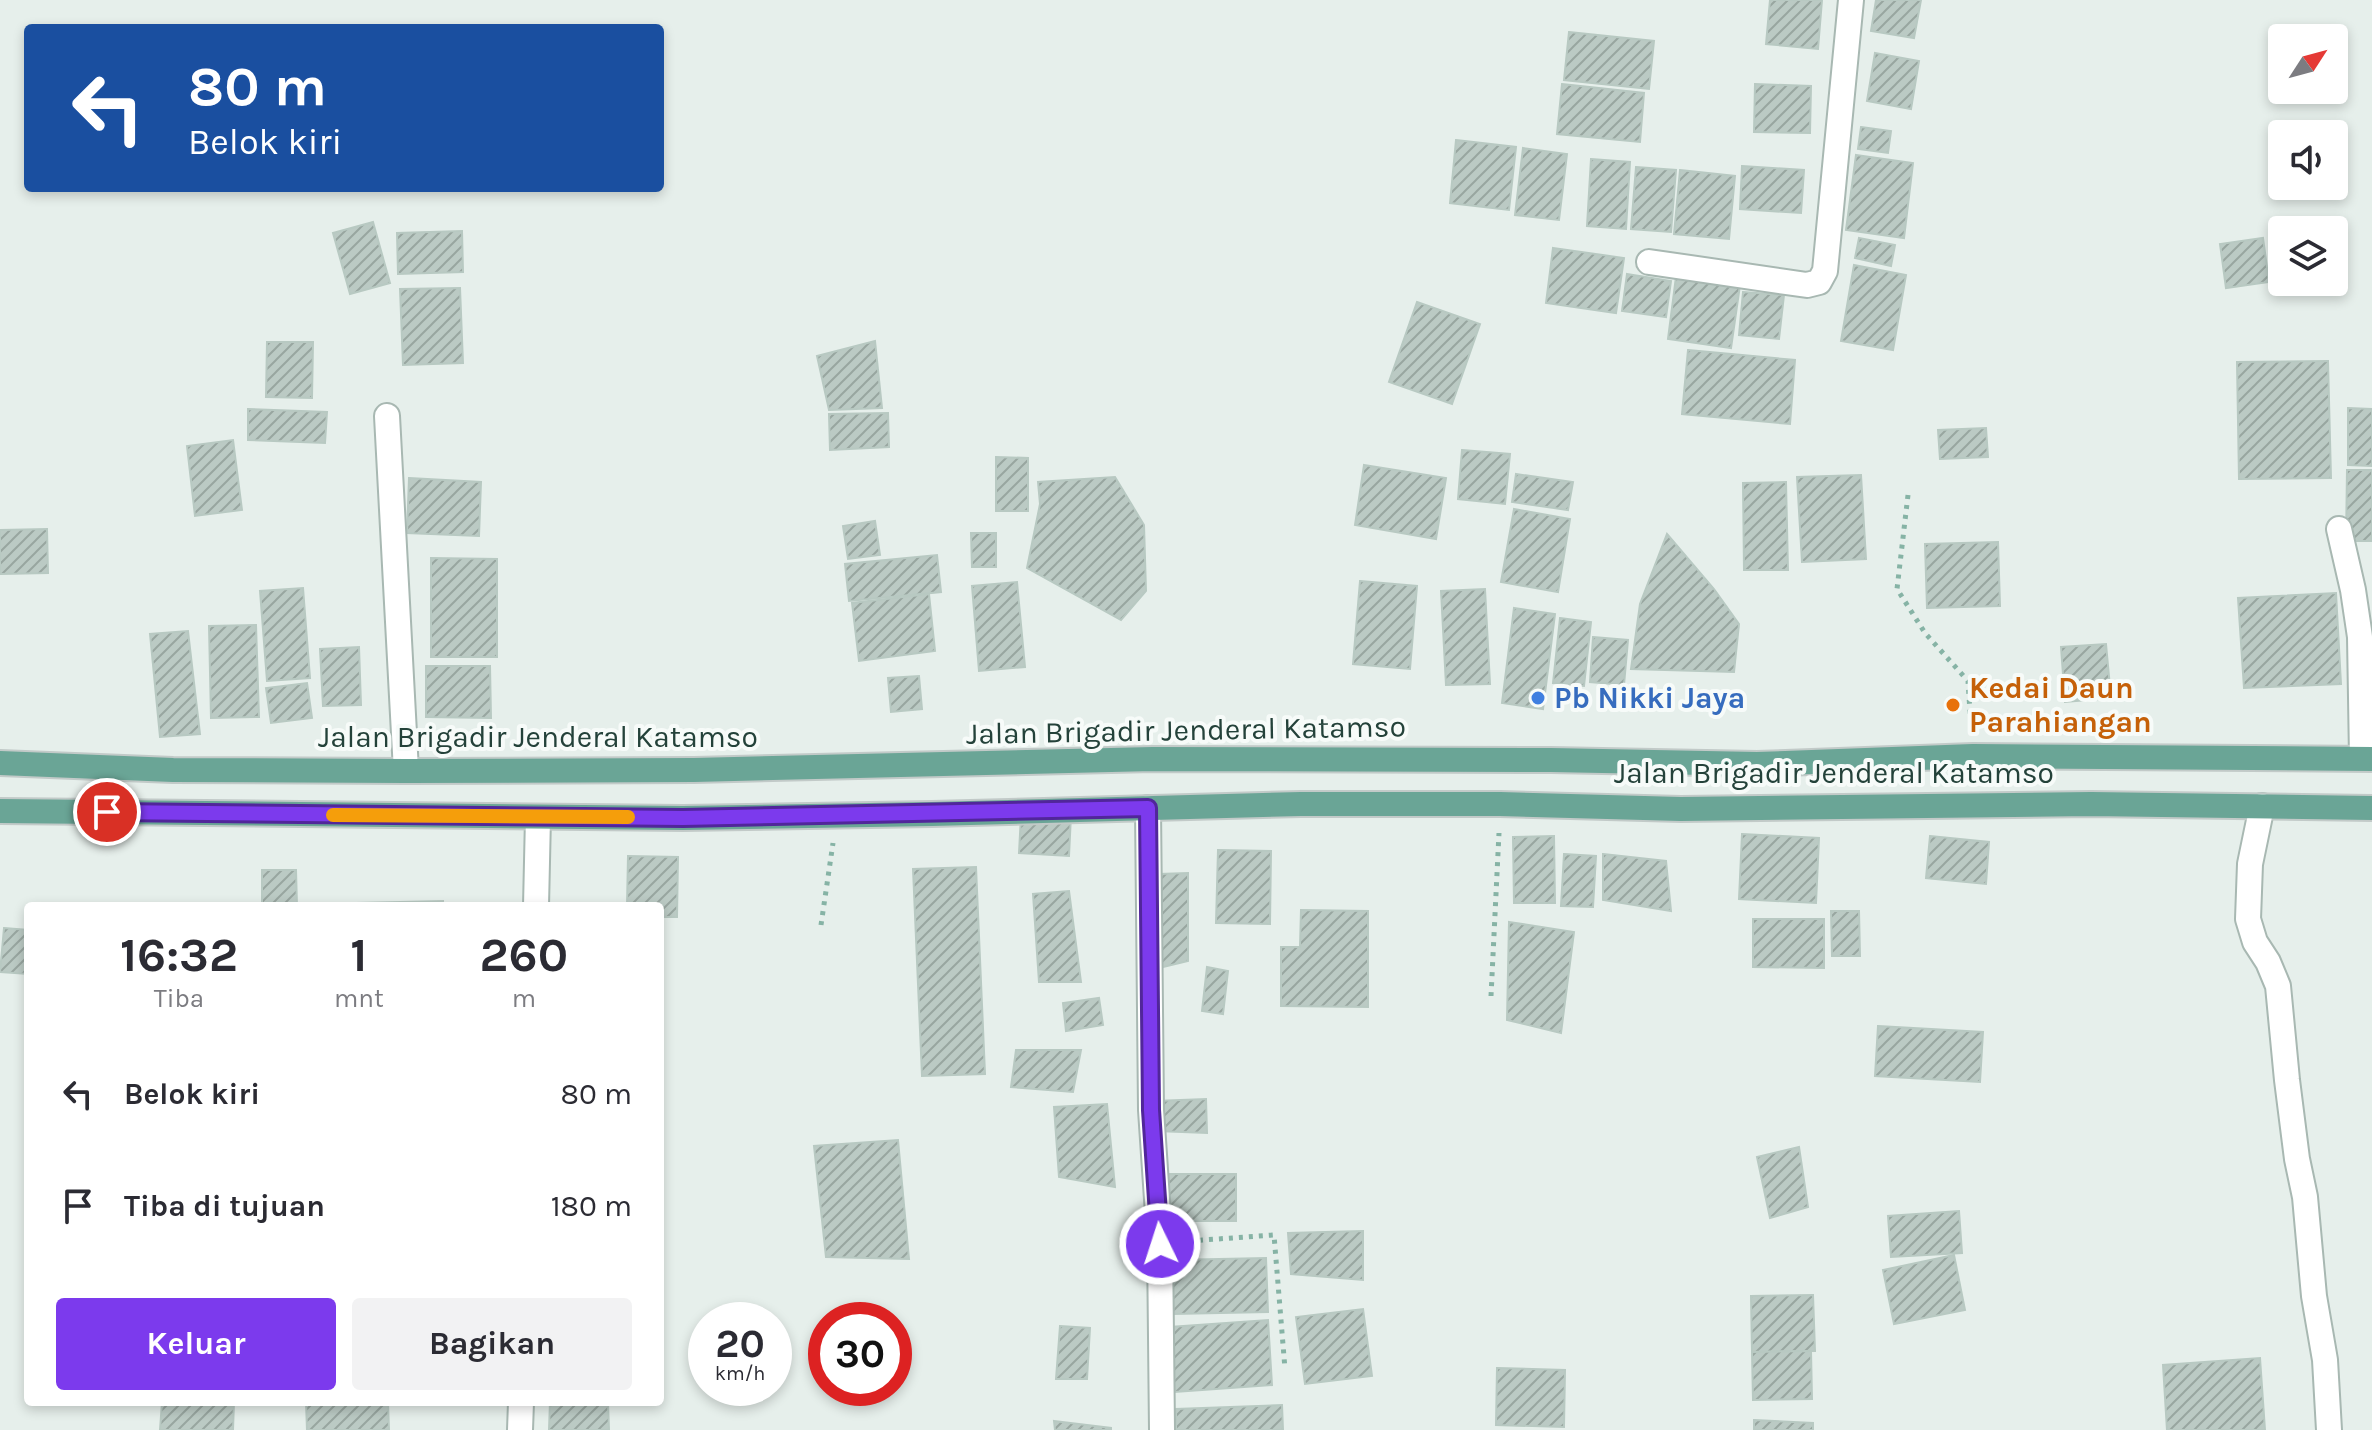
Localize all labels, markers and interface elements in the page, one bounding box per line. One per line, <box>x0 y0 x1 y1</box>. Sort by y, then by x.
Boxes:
north arrow <box>2268 24 2348 104</box>
map controls <box>2268 24 2348 296</box>
text: 80 m <box>188 54 327 119</box>
icon: left <box>56 56 160 160</box>
button: sound <box>2268 120 2348 200</box>
text: Belok kiri <box>188 121 342 163</box>
button: layers <box>2268 216 2348 296</box>
place label: Kedai Daun Parahiangan <box>1969 670 2152 740</box>
place label: Pb Nikki Jaya <box>1554 680 1745 716</box>
marker: Pb Nikki Jaya <box>1529 689 1547 707</box>
marker: Kedai Daun Parahiangan <box>1944 696 1962 714</box>
street label: Jalan Brigadir Jenderal Katamso <box>966 708 1406 752</box>
street label: Jalan Brigadir Jenderal Katamso <box>318 719 758 755</box>
street label: Jalan Brigadir Jenderal Katamso <box>1614 755 2054 791</box>
pin <box>73 778 141 846</box>
icon: arrive <box>85 790 129 834</box>
text: 16:32 <box>120 927 238 983</box>
text: 1 <box>350 927 367 983</box>
text: 260 <box>480 927 568 983</box>
text: Tiba <box>154 983 204 1014</box>
text: mnt <box>334 983 384 1014</box>
text: m <box>512 983 536 1014</box>
icon: left <box>56 1072 100 1116</box>
text: Belok kiri <box>124 1076 260 1112</box>
text: 80 m <box>561 1076 632 1112</box>
icon: arrive <box>56 1184 100 1228</box>
text: Tiba di tujuan <box>124 1188 325 1224</box>
text: 180 m <box>551 1188 632 1224</box>
position arrow <box>1118 1202 1202 1286</box>
button: Keluar <box>56 1298 336 1390</box>
button: Bagikan <box>352 1298 632 1390</box>
speed limit sign: 30 <box>808 1302 912 1406</box>
text: 20 <box>715 1320 765 1367</box>
text: km/h <box>715 1362 765 1385</box>

